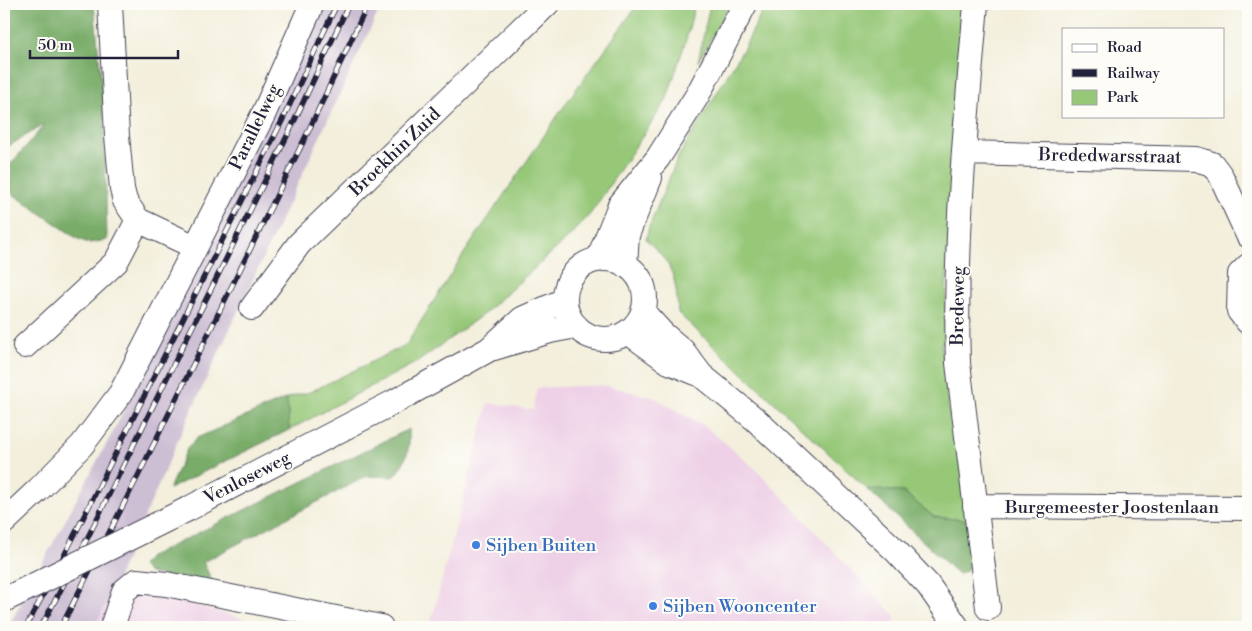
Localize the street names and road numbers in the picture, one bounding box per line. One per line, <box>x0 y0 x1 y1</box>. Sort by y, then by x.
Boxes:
street label: Parallelweg <box>224 80 286 174</box>
street label: Broekhin Zuid <box>344 102 446 202</box>
street label: Brededwarsstraat <box>1037 143 1182 169</box>
street label: Bredeweg <box>946 265 970 347</box>
street label: Venloseweg <box>199 446 295 510</box>
street label: Burgemeester Joostenlaan <box>1004 496 1219 519</box>

